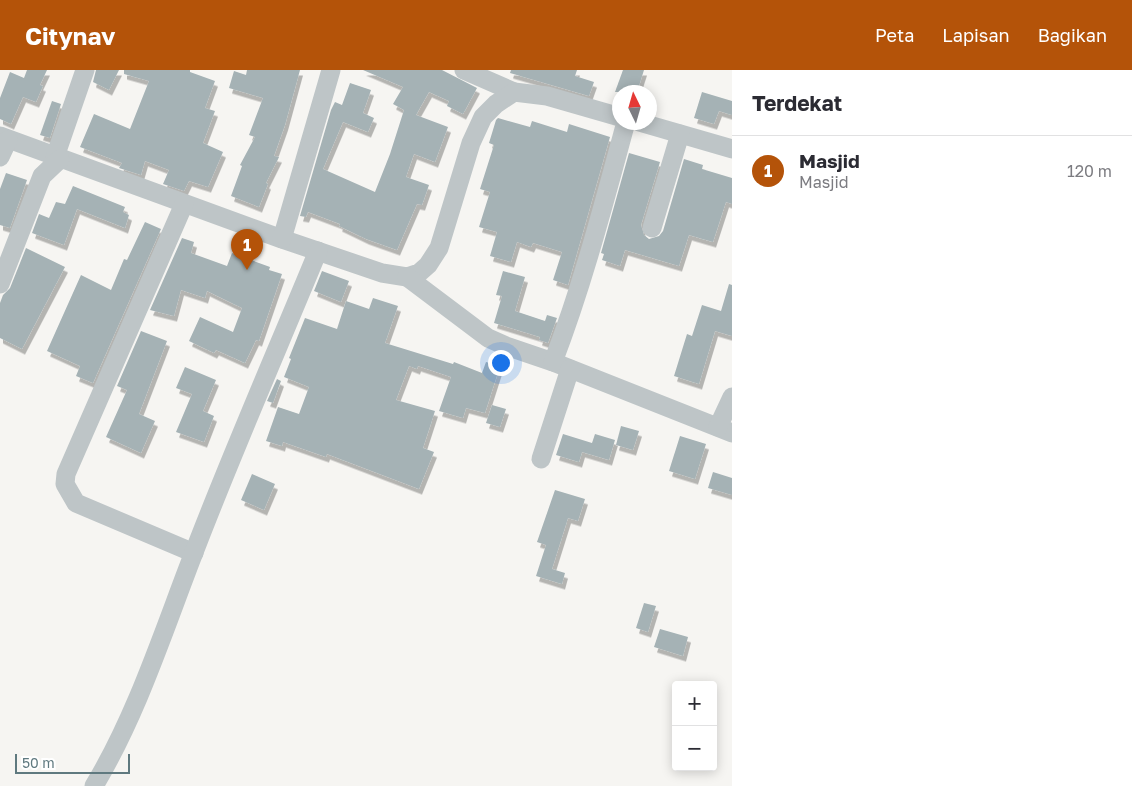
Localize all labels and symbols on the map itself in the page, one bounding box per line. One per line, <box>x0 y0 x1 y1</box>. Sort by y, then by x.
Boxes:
north arrow <box>612 85 657 130</box>
pin: 1 <box>231 229 263 270</box>
your location <box>488 350 514 376</box>
scale bar <box>15 751 130 774</box>

